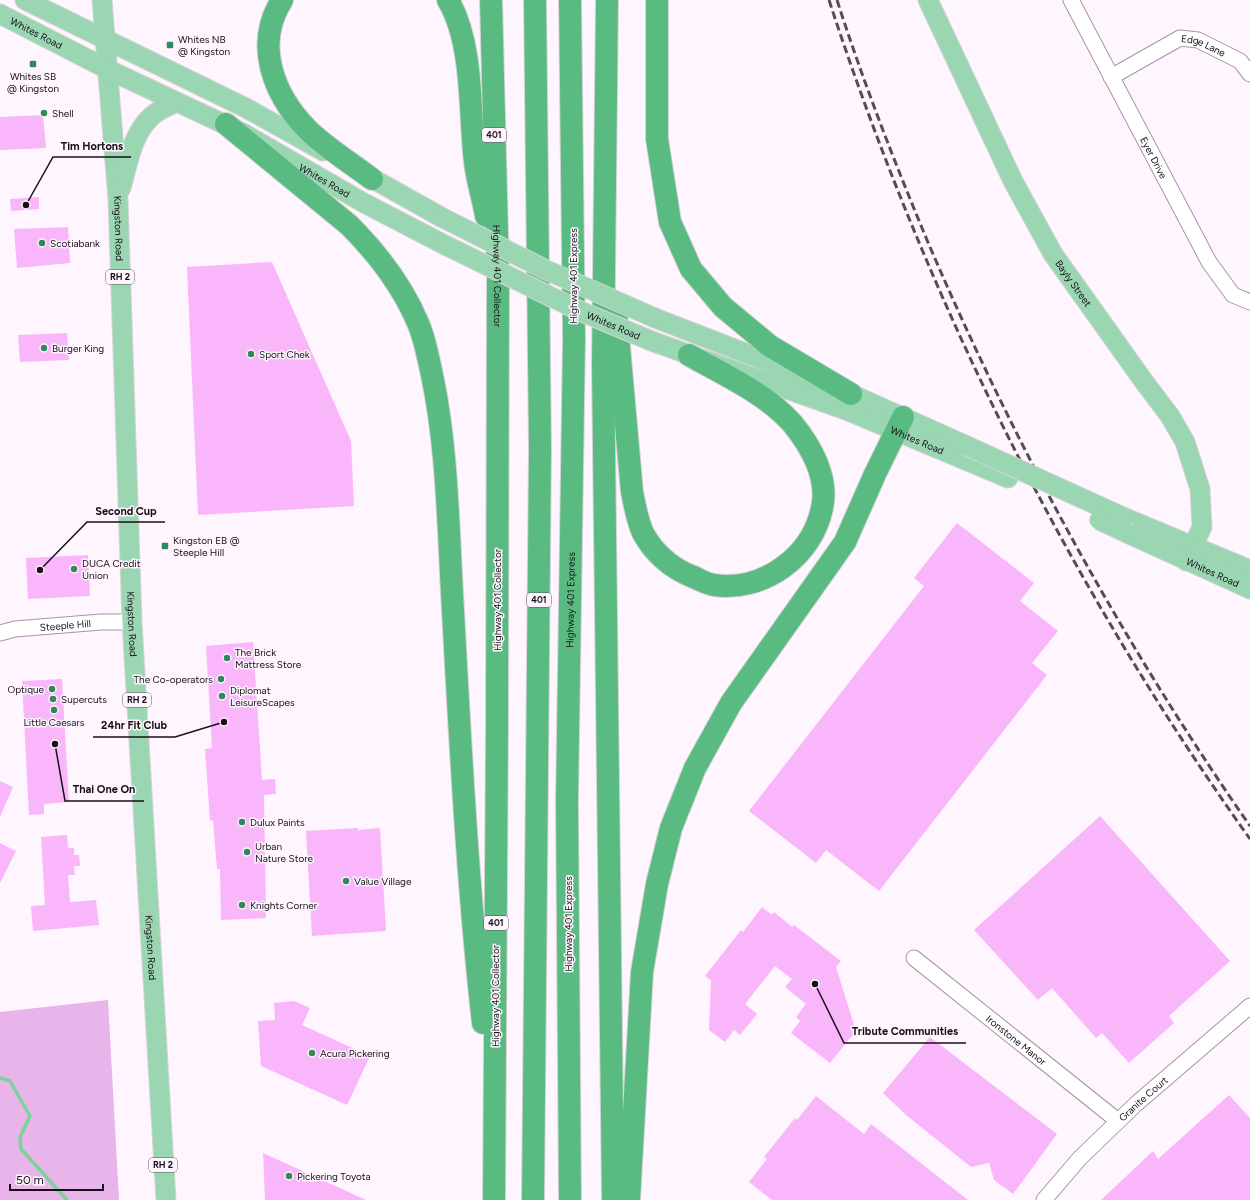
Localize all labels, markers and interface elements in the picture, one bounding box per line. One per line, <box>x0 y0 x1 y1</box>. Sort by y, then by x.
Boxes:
street label: Whites Road <box>8 14 65 52</box>
street label: Edge Lane <box>1180 32 1228 60</box>
place label: Whites NB @ Kingston <box>178 33 230 58</box>
marker: Whites NB @ Kingston <box>165 40 175 50</box>
marker: Whites SB @ Kingston <box>28 59 38 69</box>
place label: Whites SB @ Kingston <box>7 70 59 95</box>
place label: Shell <box>52 107 74 120</box>
marker: Shell <box>39 108 49 118</box>
road number: 401 <box>482 128 506 142</box>
callout: Tim Hortons <box>53 134 131 157</box>
street label: Eyer Drive <box>1137 135 1170 181</box>
text: Tim Hortons <box>61 140 123 153</box>
street label: Whites Road <box>297 161 352 201</box>
street label: Kingston Road <box>111 195 126 261</box>
street label: Highway 401 Collector <box>490 225 504 328</box>
street label: Highway 401 Express <box>567 228 580 324</box>
place label: Scotiabank <box>50 237 100 250</box>
marker: Scotiabank <box>37 238 47 248</box>
street label: Bayly Street <box>1052 258 1095 310</box>
road number: RH 2 <box>106 270 134 284</box>
street label: Whites Road <box>585 309 642 343</box>
place label: Burger King <box>52 342 104 355</box>
marker: Burger King <box>39 343 49 353</box>
place label: Sport Chek <box>259 348 310 361</box>
marker: Sport Chek <box>246 349 256 359</box>
street label: Whites Road <box>888 423 946 457</box>
callout: Second Cup <box>87 499 165 522</box>
text: Second Cup <box>95 505 157 518</box>
place label: Kingston EB @ Steeple Hill <box>173 534 240 559</box>
marker: Kingston EB @ Steeple Hill <box>160 541 170 551</box>
street label: Highway 401 Collector <box>491 548 504 651</box>
street label: Highway 401 Express <box>563 552 578 648</box>
street label: Whites Road <box>1184 555 1241 590</box>
place label: DUCA Credit Union <box>82 557 141 582</box>
marker: DUCA Credit Union <box>69 564 79 574</box>
street label: Kingston Road <box>124 591 140 657</box>
road number: 401 <box>527 593 551 607</box>
street label: Steeple Hill <box>39 617 91 634</box>
place label: The Brick Mattress Store <box>235 646 302 671</box>
marker: The Brick Mattress Store <box>222 653 232 663</box>
place label: The Co-operators <box>134 673 213 686</box>
marker: The Co-operators <box>216 674 226 684</box>
place label: Optique <box>7 683 45 696</box>
marker: Optique <box>47 684 57 694</box>
place label: Diplomat LeisureScapes <box>230 684 295 709</box>
marker: Diplomat LeisureScapes <box>217 691 227 701</box>
place label: Supercuts <box>61 693 107 706</box>
road number: RH 2 <box>123 693 151 707</box>
marker: Supercuts <box>48 694 58 704</box>
marker: Little Caesars <box>49 705 59 715</box>
callout: 24hr Fit Club <box>93 714 175 737</box>
place label: Little Caesars <box>24 716 85 729</box>
text: 24hr Fit Club <box>101 719 167 732</box>
callout: Thai One On <box>65 778 144 801</box>
text: Thai One On <box>73 783 135 796</box>
place label: Dulux Paints <box>250 816 305 829</box>
marker: Dulux Paints <box>237 817 247 827</box>
place label: Urban Nature Store <box>255 840 314 865</box>
marker: Urban Nature Store <box>242 847 252 857</box>
place label: Value Village <box>354 875 412 888</box>
marker: Value Village <box>341 876 351 886</box>
street label: Highway 401 Express <box>562 876 575 972</box>
place label: Knights Corner <box>250 899 318 912</box>
marker: Knights Corner <box>237 900 247 910</box>
street label: Kingston Road <box>142 915 159 981</box>
road number: 401 <box>484 916 508 930</box>
street label: Highway 401 Collector <box>489 944 502 1047</box>
street label: Ironstone Manor <box>983 1012 1049 1069</box>
callout: Tribute Communities <box>844 1020 966 1043</box>
text: Tribute Communities <box>852 1025 958 1038</box>
place label: Acura Pickering <box>320 1047 390 1060</box>
marker: Acura Pickering <box>307 1048 317 1058</box>
street label: Granite Court <box>1116 1073 1171 1124</box>
road number: RH 2 <box>149 1158 177 1172</box>
scale bar <box>10 1166 103 1192</box>
place label: Pickering Toyota <box>297 1170 371 1183</box>
marker: Pickering Toyota <box>284 1171 294 1181</box>
text: 50 m <box>16 1173 44 1187</box>

